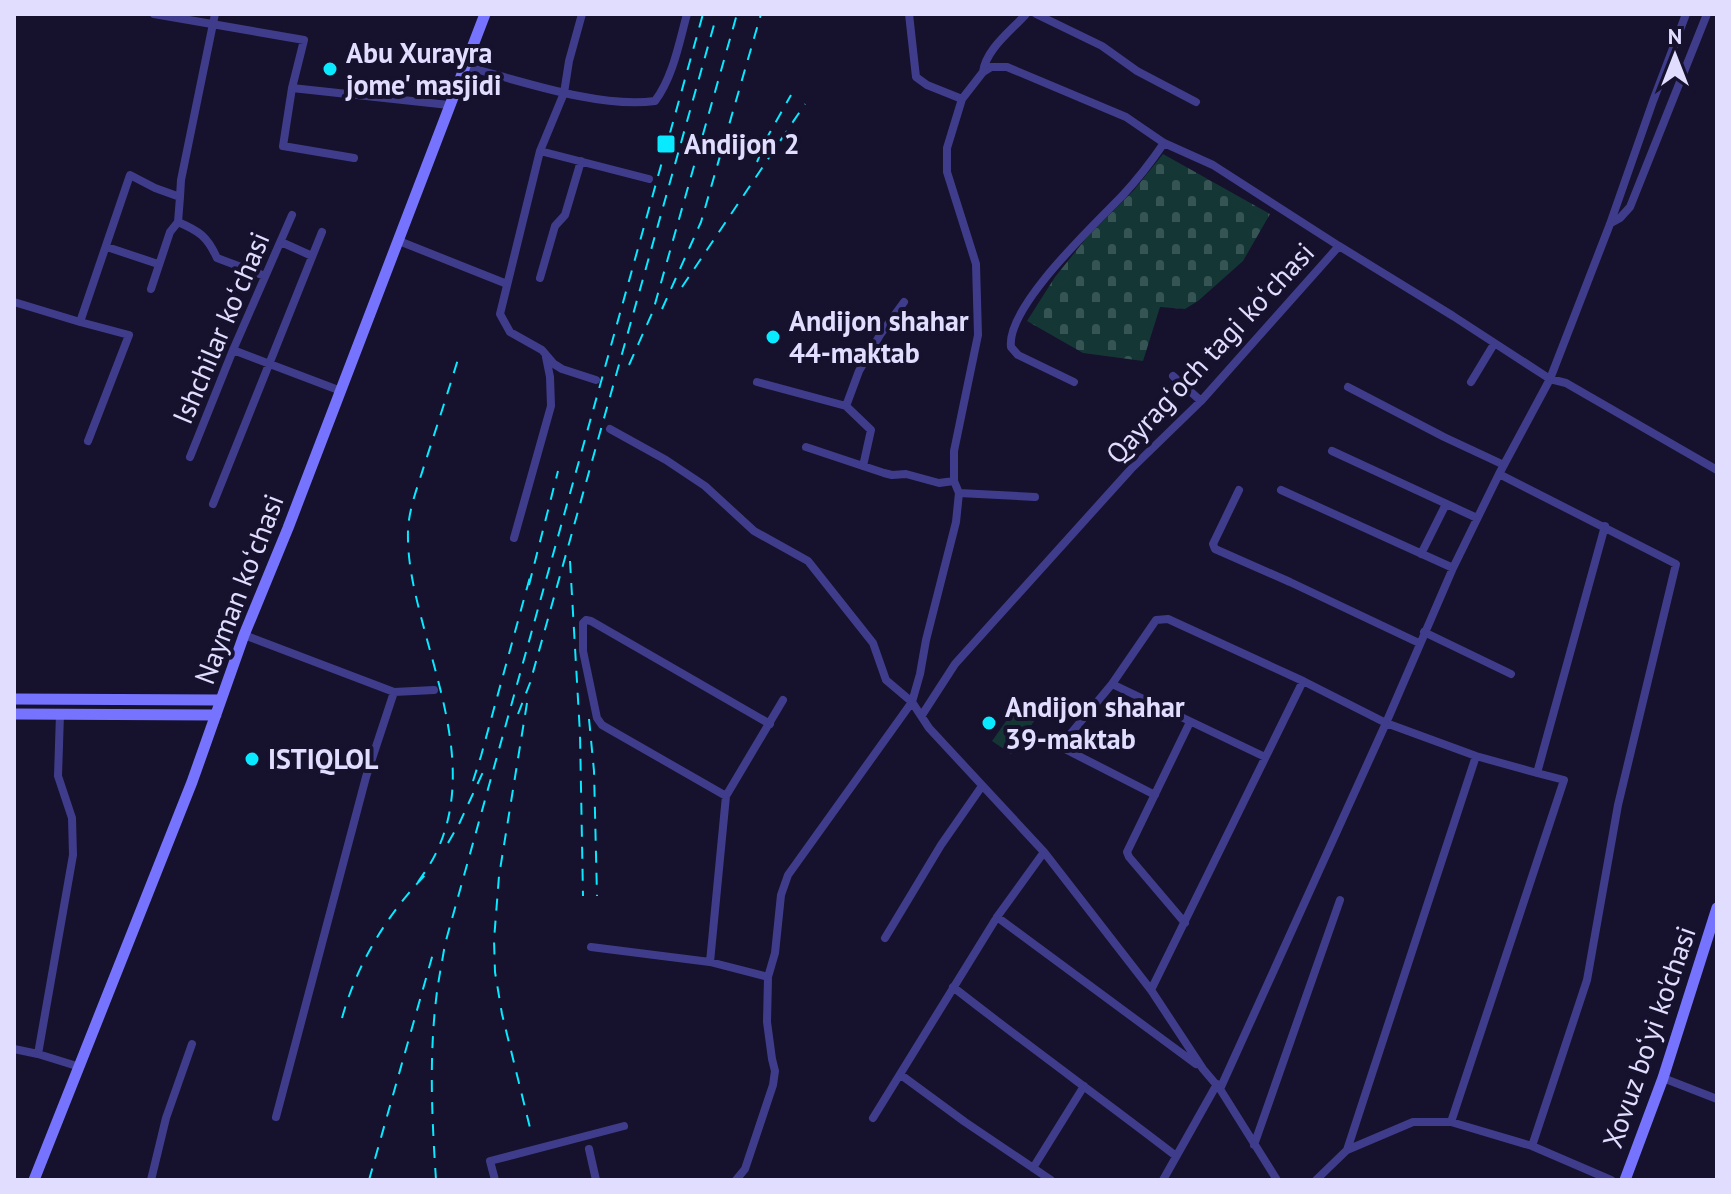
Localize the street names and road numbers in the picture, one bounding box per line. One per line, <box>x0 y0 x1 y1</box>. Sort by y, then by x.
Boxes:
street label: Ishchilar koʻchasi <box>163 226 278 429</box>
street label: Qayragʻoch tagi koʻchasi <box>1097 234 1322 471</box>
street label: Nayman koʻchasi <box>185 489 292 689</box>
street label: Xovuz bo‘yi ko'chasi <box>1593 921 1704 1153</box>

